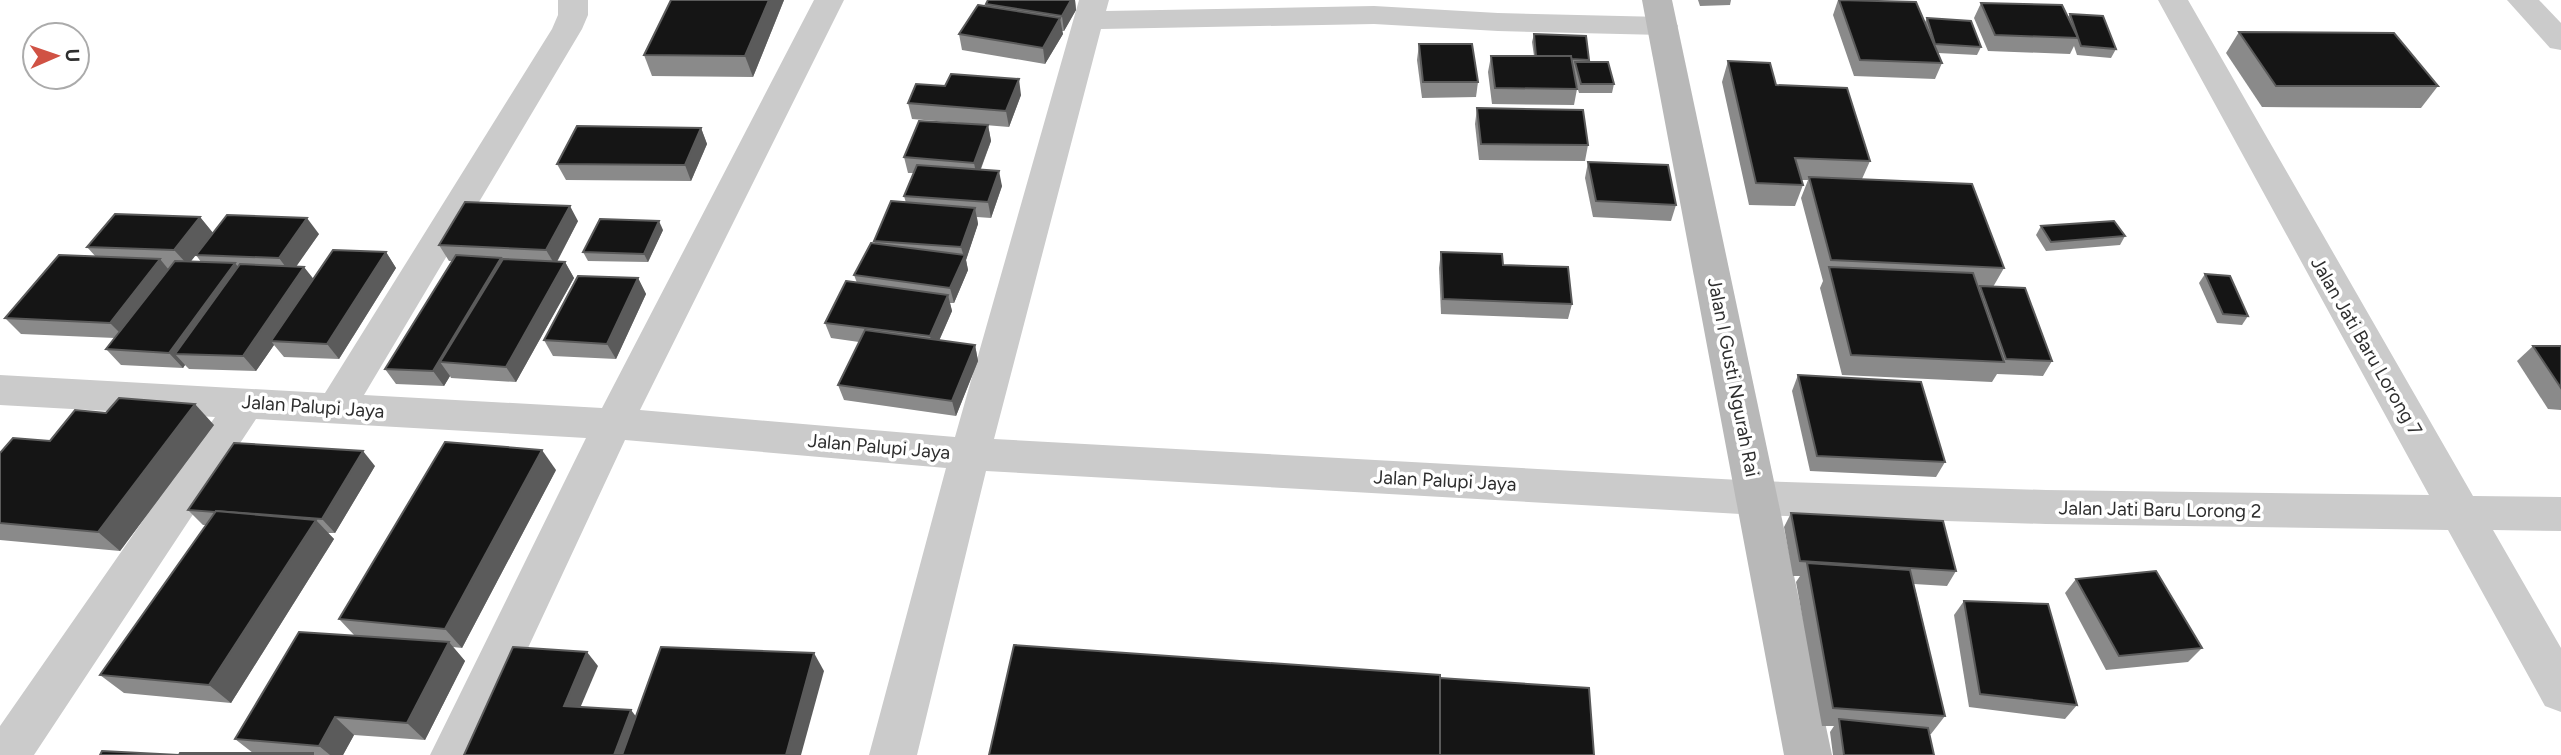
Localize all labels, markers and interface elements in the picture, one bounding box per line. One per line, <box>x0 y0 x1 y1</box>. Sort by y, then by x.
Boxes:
north arrow <box>21 21 91 91</box>
text: U <box>61 48 84 63</box>
street label: Jalan Jati Baru Lorong 7 <box>2306 253 2427 440</box>
street label: Jalan I Gusti Ngurah Rai <box>1703 275 1764 479</box>
street label: Jalan Palupi Jaya <box>241 390 385 423</box>
street label: Jalan Palupi Jaya <box>807 429 951 464</box>
street label: Jalan Palupi Jaya <box>1373 465 1517 496</box>
street label: Jalan Jati Baru Lorong 2 <box>2058 496 2262 523</box>

